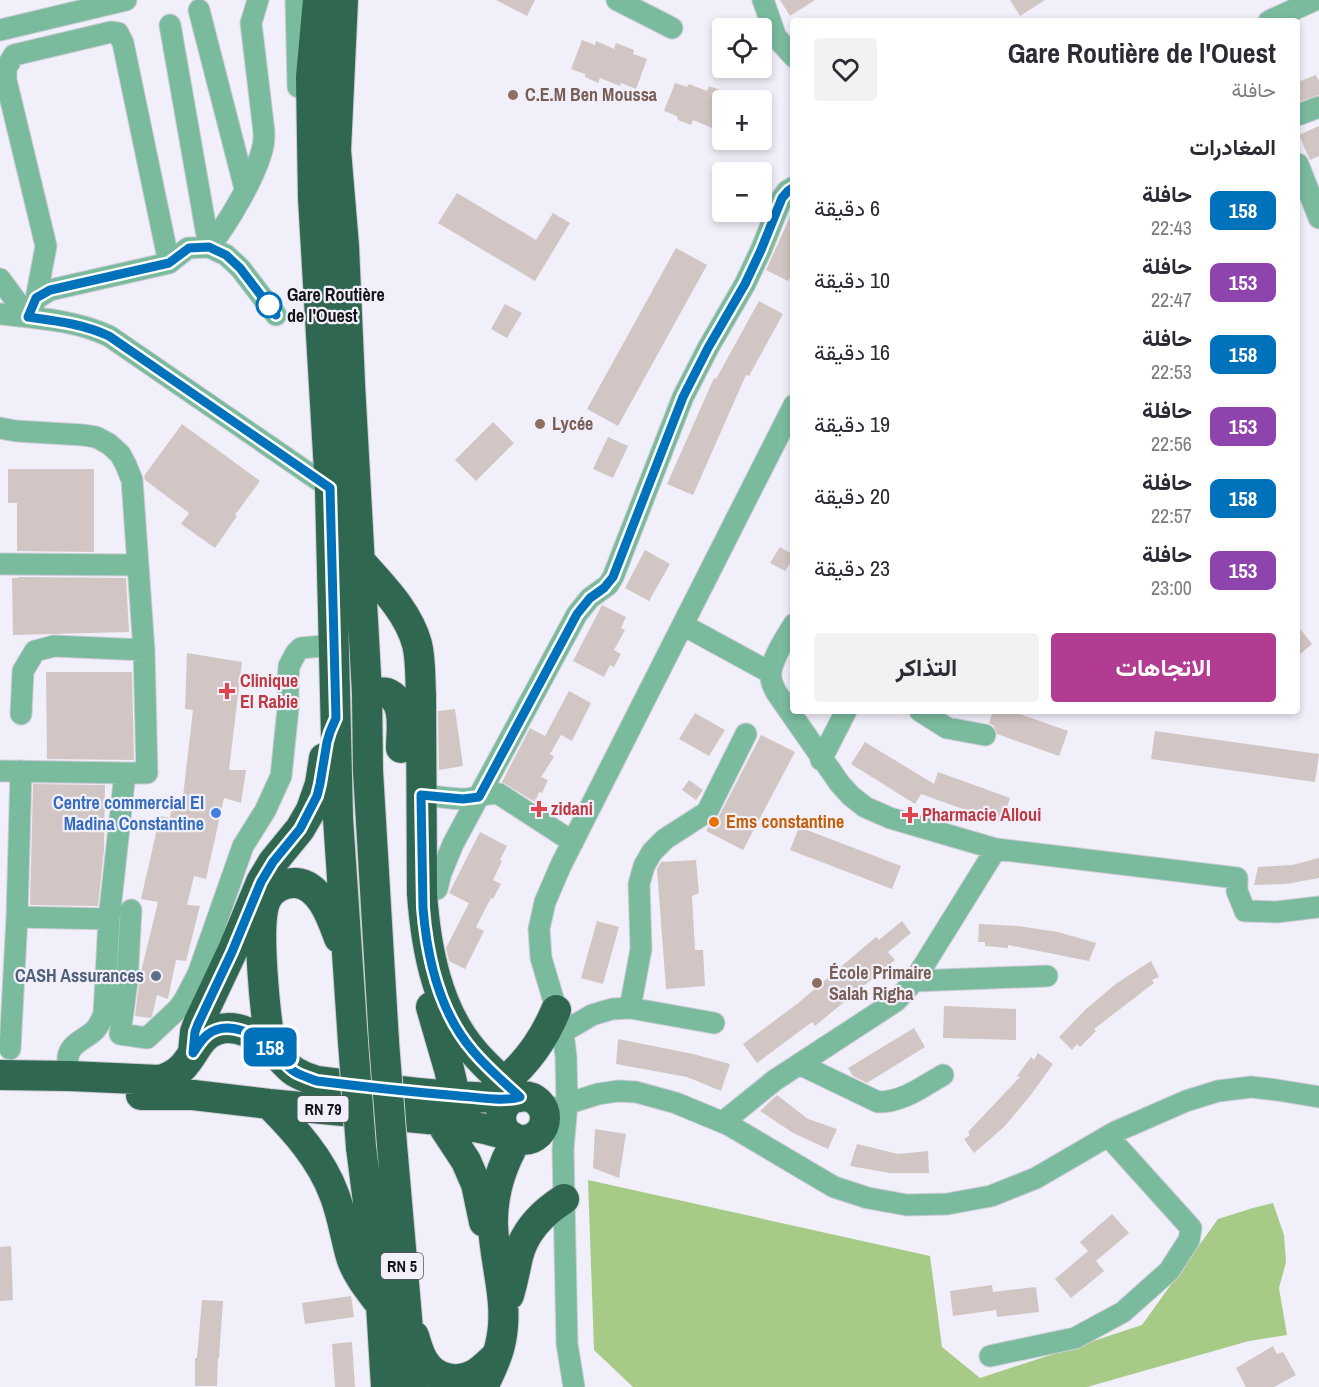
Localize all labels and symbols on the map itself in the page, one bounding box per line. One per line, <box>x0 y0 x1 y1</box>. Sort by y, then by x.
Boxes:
place label: C.E.M Ben Moussa <box>525 82 658 107</box>
marker: C.E.M Ben Moussa <box>506 88 520 102</box>
place label: Gare Routière de l'Ouest <box>287 282 385 328</box>
marker: Gare Routière de l'Ouest <box>256 292 282 318</box>
place label: Lycée <box>552 411 593 436</box>
marker: Lycée <box>533 417 547 431</box>
place label: Clinique El Rabie <box>240 668 298 714</box>
marker: Clinique El Rabie <box>218 682 236 700</box>
place label: Centre commercial El Madina Constantine <box>53 790 204 836</box>
place label: zidani <box>551 796 593 821</box>
marker: zidani <box>532 802 546 816</box>
place label: Pharmacie Alloui <box>922 802 1041 827</box>
marker: Centre commercial El Madina Constantine <box>209 806 223 820</box>
marker: Pharmacie Alloui <box>903 808 917 822</box>
place label: Ems constantine <box>726 809 844 834</box>
marker: Ems constantine <box>707 815 721 829</box>
place label: École Primaire Salah Righa <box>829 960 932 1006</box>
place label: CASH Assurances <box>15 963 144 988</box>
marker: CASH Assurances <box>149 969 163 983</box>
marker: École Primaire Salah Righa <box>810 976 824 990</box>
line badge: 158 <box>236 1028 304 1066</box>
road number: RN 79 <box>298 1096 348 1122</box>
road number: RN 5 <box>381 1253 423 1279</box>

